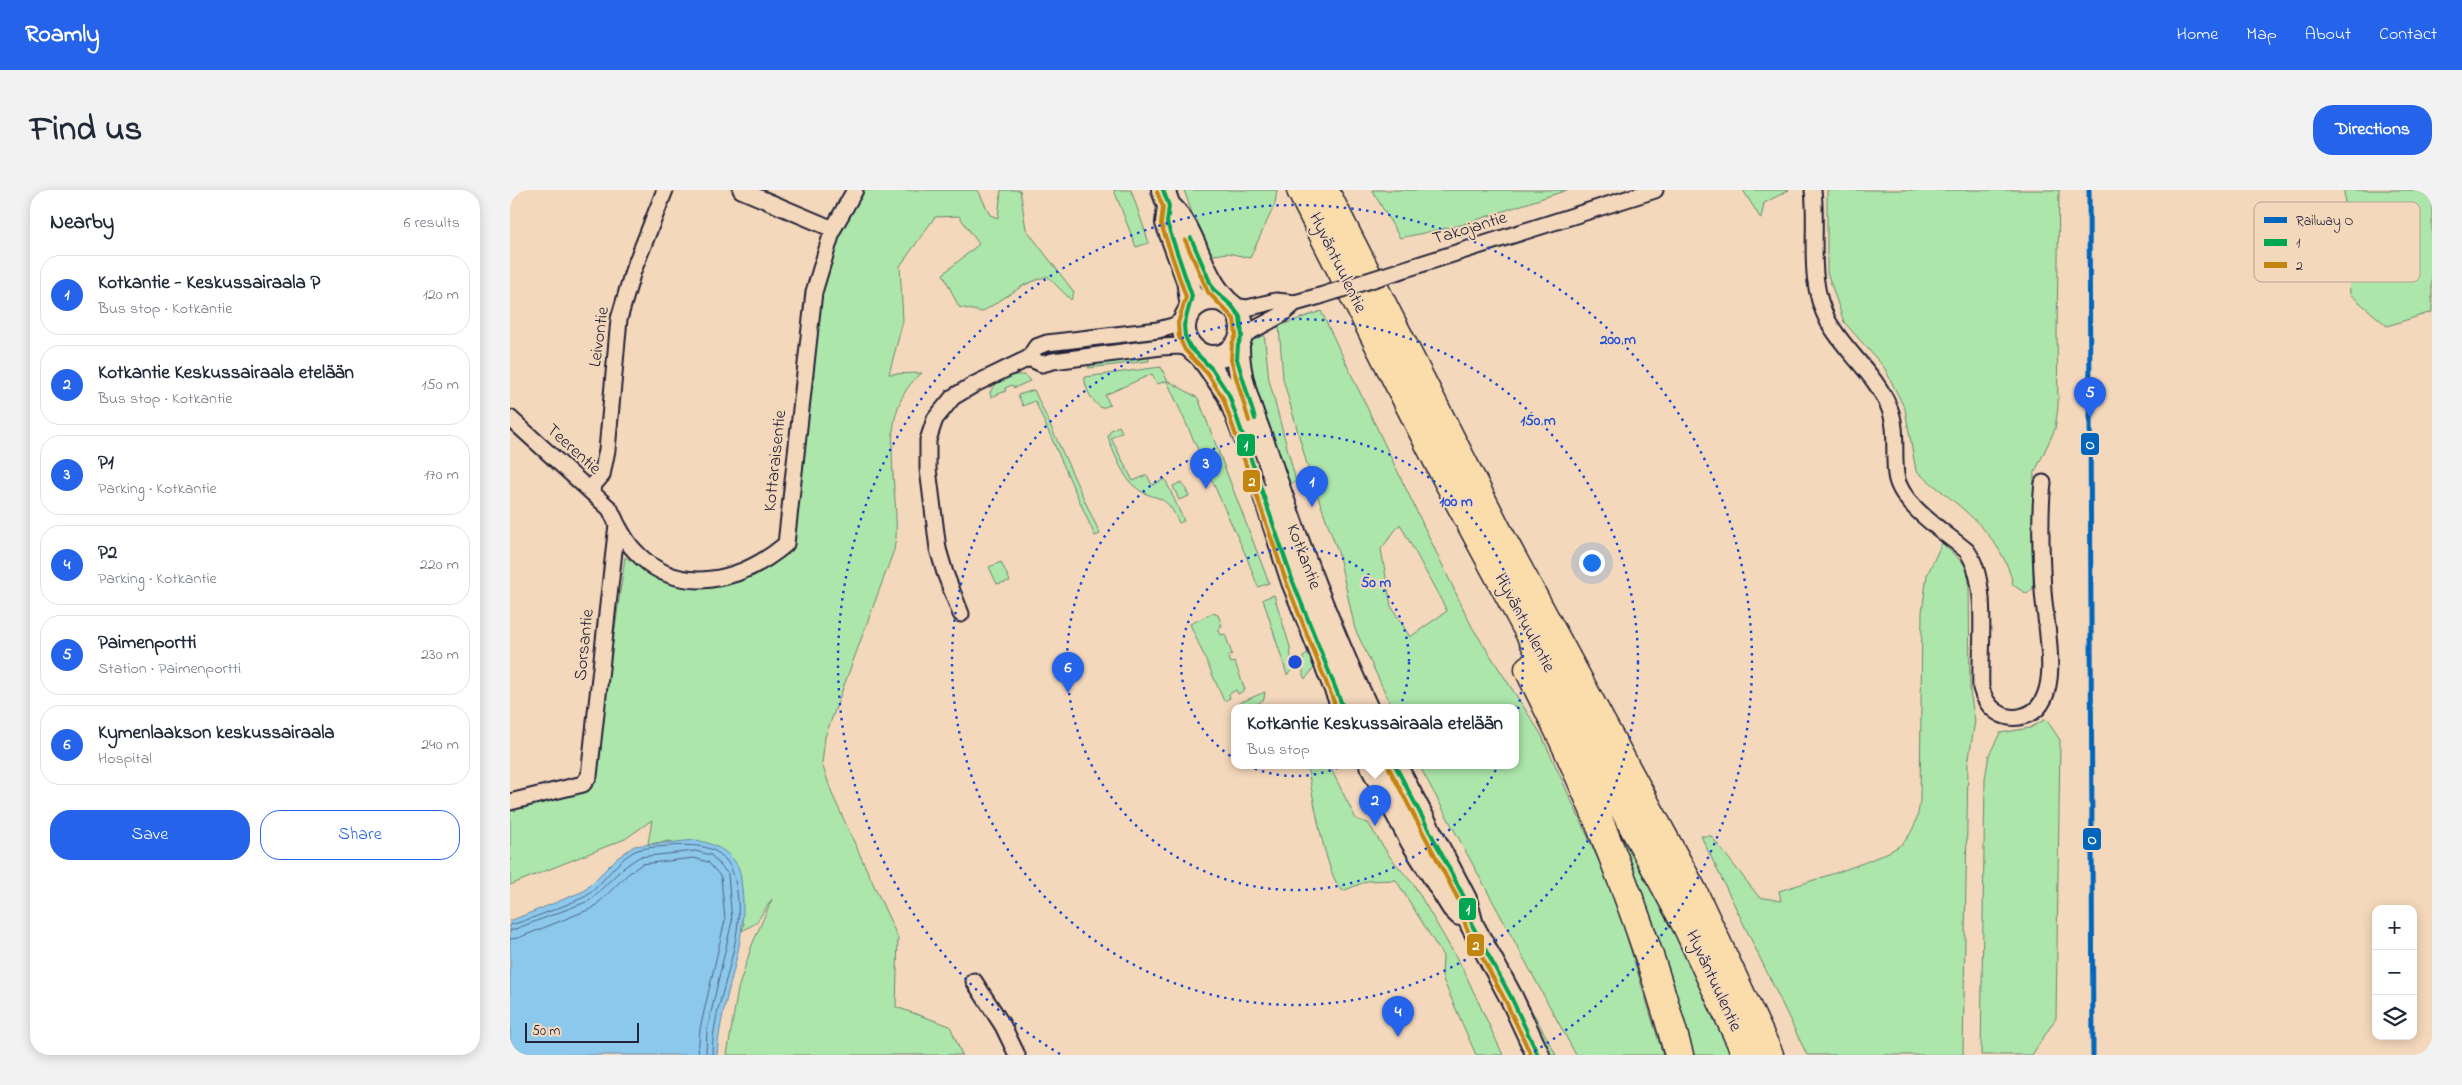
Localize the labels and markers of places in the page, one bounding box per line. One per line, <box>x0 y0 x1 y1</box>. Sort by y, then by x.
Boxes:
pin: 5 <box>2074 377 2106 418</box>
pin: 3 <box>1190 448 1222 489</box>
pin: 1 <box>1296 466 1328 507</box>
pin: 6 <box>1052 652 1084 693</box>
centre of rings <box>1286 653 1304 671</box>
pin: 2 <box>1359 785 1391 826</box>
pin: 4 <box>1382 996 1414 1037</box>

